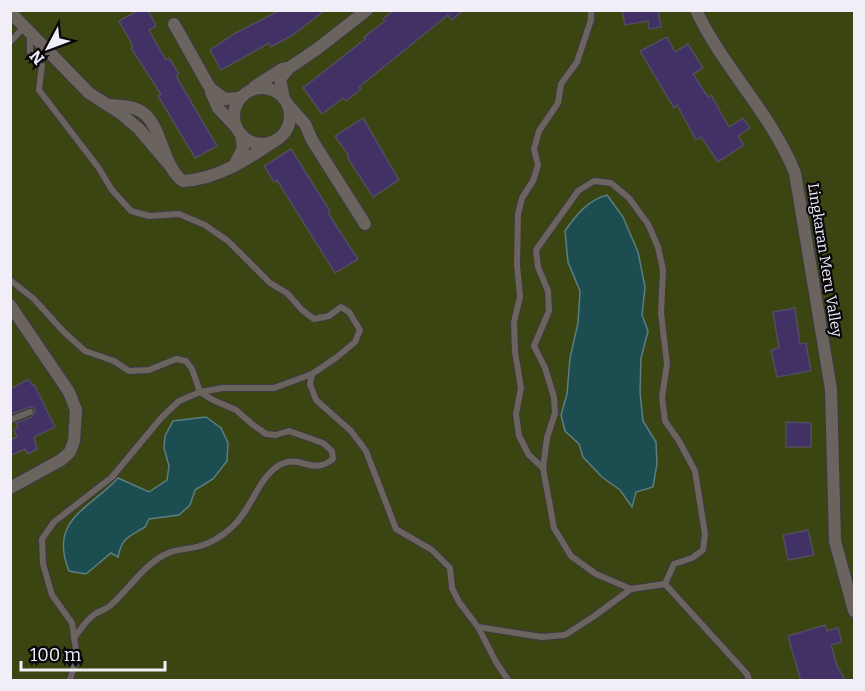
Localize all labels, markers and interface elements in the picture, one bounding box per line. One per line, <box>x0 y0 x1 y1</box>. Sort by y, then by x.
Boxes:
north arrow <box>18 18 78 78</box>
text: N <box>26 47 48 68</box>
street label: Lingkaran Meru Valley <box>804 182 846 338</box>
scale bar <box>21 634 165 672</box>
text: 100 m <box>30 644 81 666</box>

